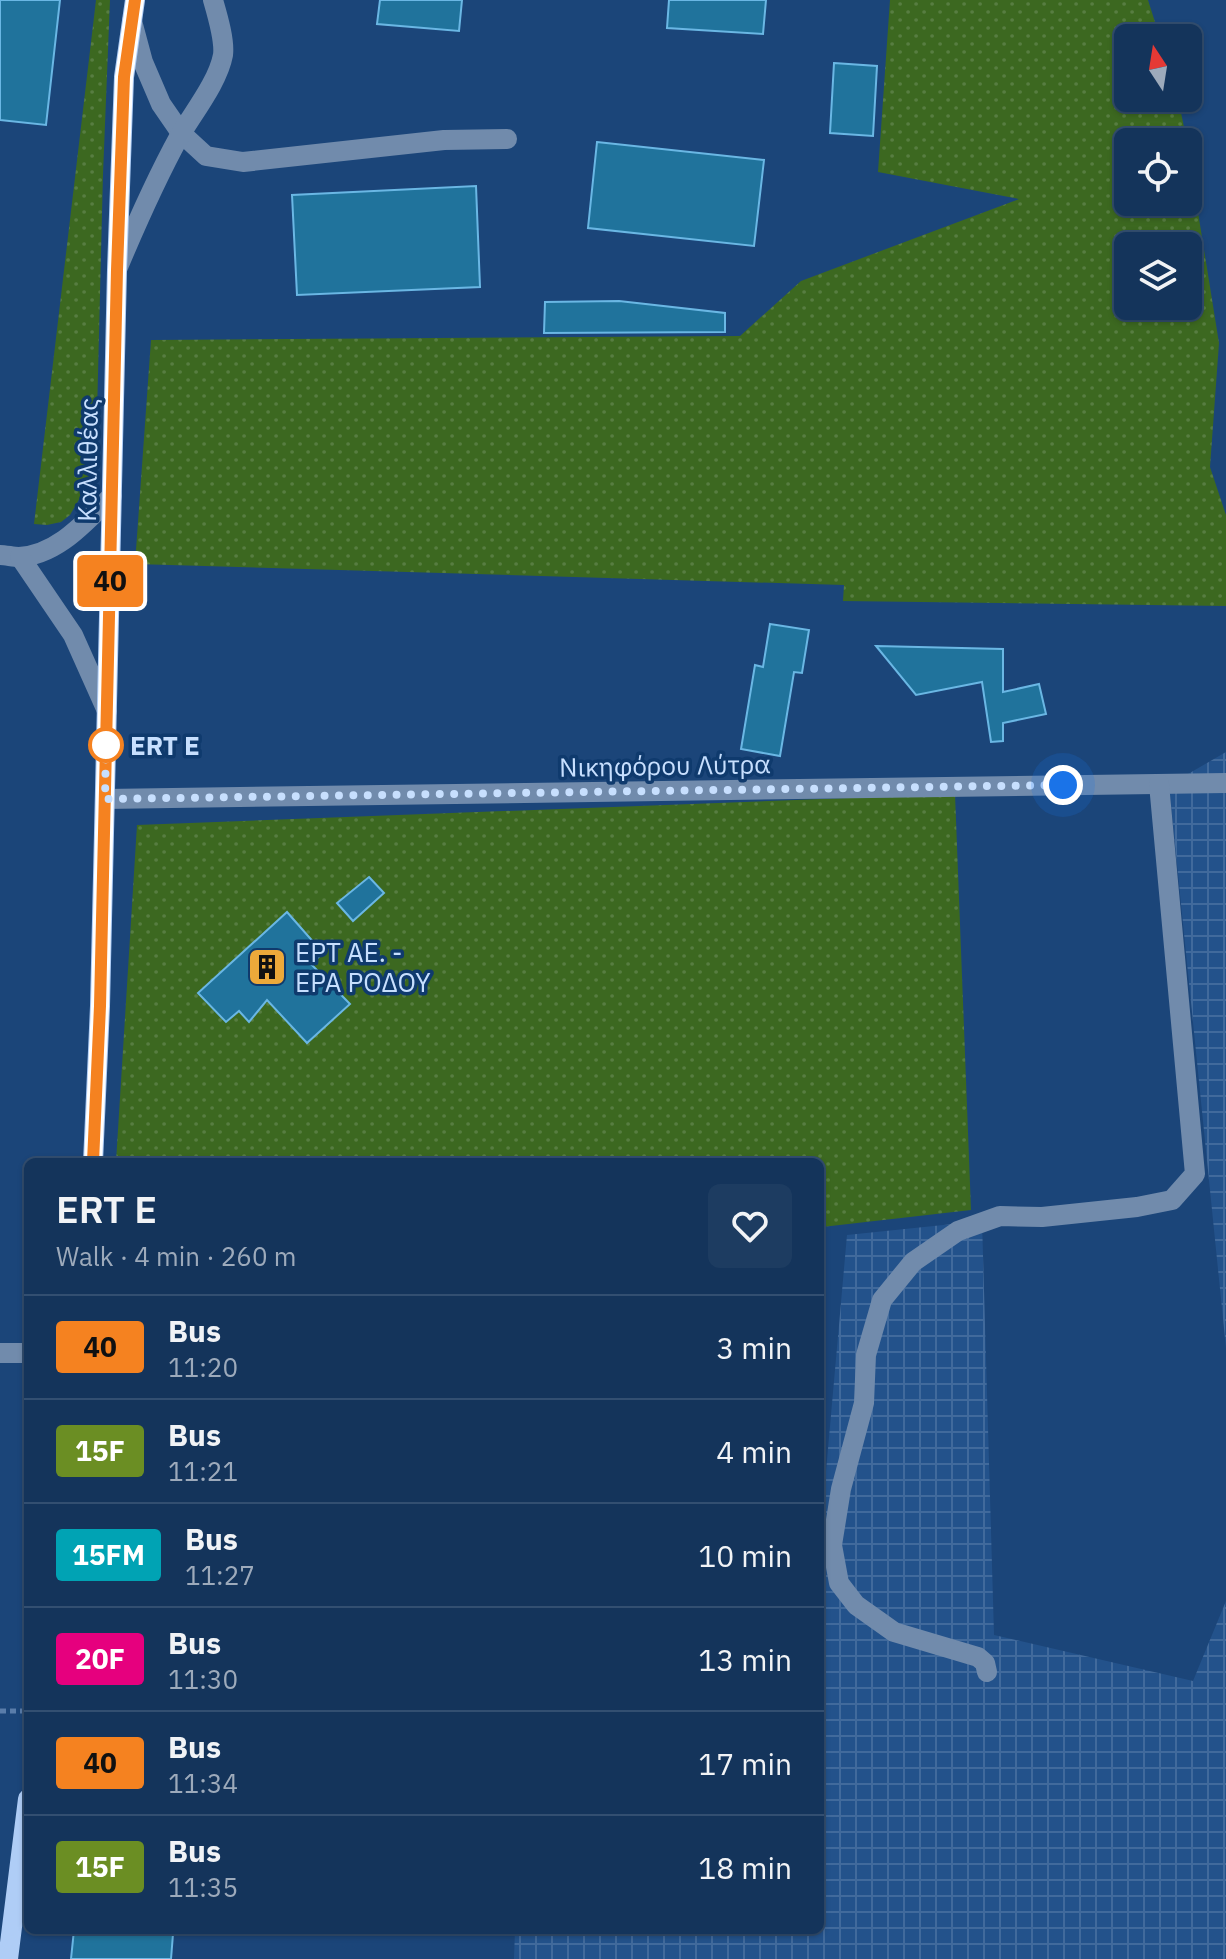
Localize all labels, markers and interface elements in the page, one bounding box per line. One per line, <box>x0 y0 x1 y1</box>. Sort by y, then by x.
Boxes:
north arrow <box>1114 24 1202 112</box>
map controls <box>1114 24 1202 320</box>
button: locate <box>1114 128 1202 216</box>
button: layers <box>1114 232 1202 320</box>
street label: Καλλιθέας <box>69 398 105 522</box>
line badge: 40 <box>74 555 146 607</box>
text: 40 <box>93 562 127 599</box>
marker: ERT E <box>89 728 123 762</box>
place label: ERT E <box>130 728 200 762</box>
street label: Νικηφόρου Λύτρα <box>559 746 771 784</box>
your location <box>1043 765 1083 805</box>
place label: ΕΡΤ ΑΕ. - ΕΡΑ ΡΟΔΟΥ <box>295 935 431 999</box>
building icon: ΕΡΤ ΑΕ. - ΕΡΑ ΡΟΔΟΥ <box>246 946 288 988</box>
text: ERT E <box>56 1184 157 1233</box>
button: heart <box>708 1184 792 1268</box>
text: Walk · 4 min · 260 m <box>56 1239 296 1273</box>
text: Bus <box>168 1311 221 1350</box>
text: 40 <box>83 1328 117 1365</box>
text: 3 min <box>716 1328 792 1367</box>
text: 11:20 <box>168 1350 238 1384</box>
text: Bus <box>168 1415 221 1454</box>
text: 15F <box>75 1432 125 1469</box>
text: 4 min <box>716 1432 792 1471</box>
text: 11:21 <box>168 1454 238 1488</box>
text: Bus <box>185 1519 238 1558</box>
text: 15FM <box>72 1536 145 1573</box>
text: 10 min <box>698 1536 792 1575</box>
text: 11:27 <box>185 1558 255 1592</box>
text: Bus <box>168 1623 221 1662</box>
text: 20F <box>75 1640 125 1677</box>
text: 13 min <box>698 1640 792 1679</box>
text: 11:30 <box>168 1662 238 1696</box>
text: Bus <box>168 1727 221 1766</box>
text: 40 <box>83 1744 117 1781</box>
text: 17 min <box>698 1744 792 1783</box>
text: 11:34 <box>168 1766 238 1800</box>
text: Bus <box>168 1831 221 1870</box>
text: 15F <box>75 1848 125 1885</box>
text: 18 min <box>698 1848 792 1887</box>
text: 11:35 <box>168 1870 238 1904</box>

